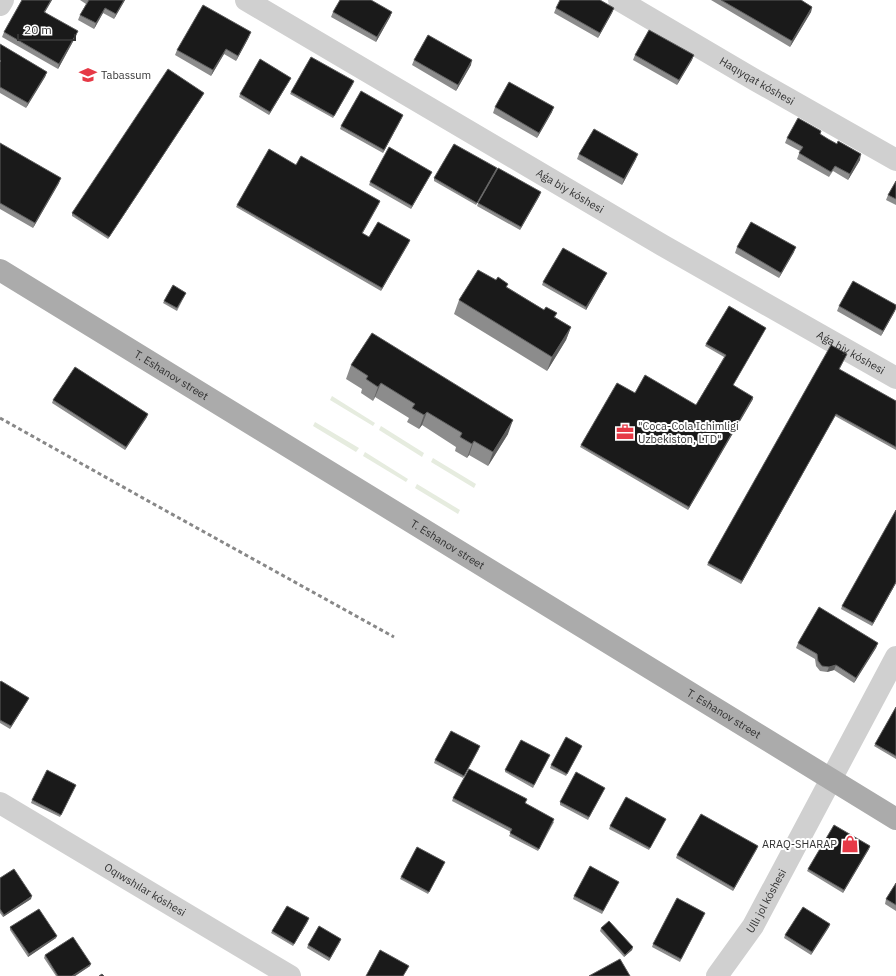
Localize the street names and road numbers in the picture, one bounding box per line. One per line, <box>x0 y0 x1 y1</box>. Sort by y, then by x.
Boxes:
street label: Haqıyqat kóshesi <box>717 54 797 108</box>
street label: Aǵa biy kóshesi <box>534 165 606 216</box>
street label: Aǵa biy kóshesi <box>814 327 887 377</box>
street label: T. Eshanov street <box>132 347 211 403</box>
street label: T. Eshanov street <box>408 516 487 572</box>
street label: T. Eshanov street <box>684 686 764 742</box>
street label: Oqıwshılar kóshesi <box>102 860 189 919</box>
street label: Ullı jol kóshesi <box>743 866 789 936</box>

